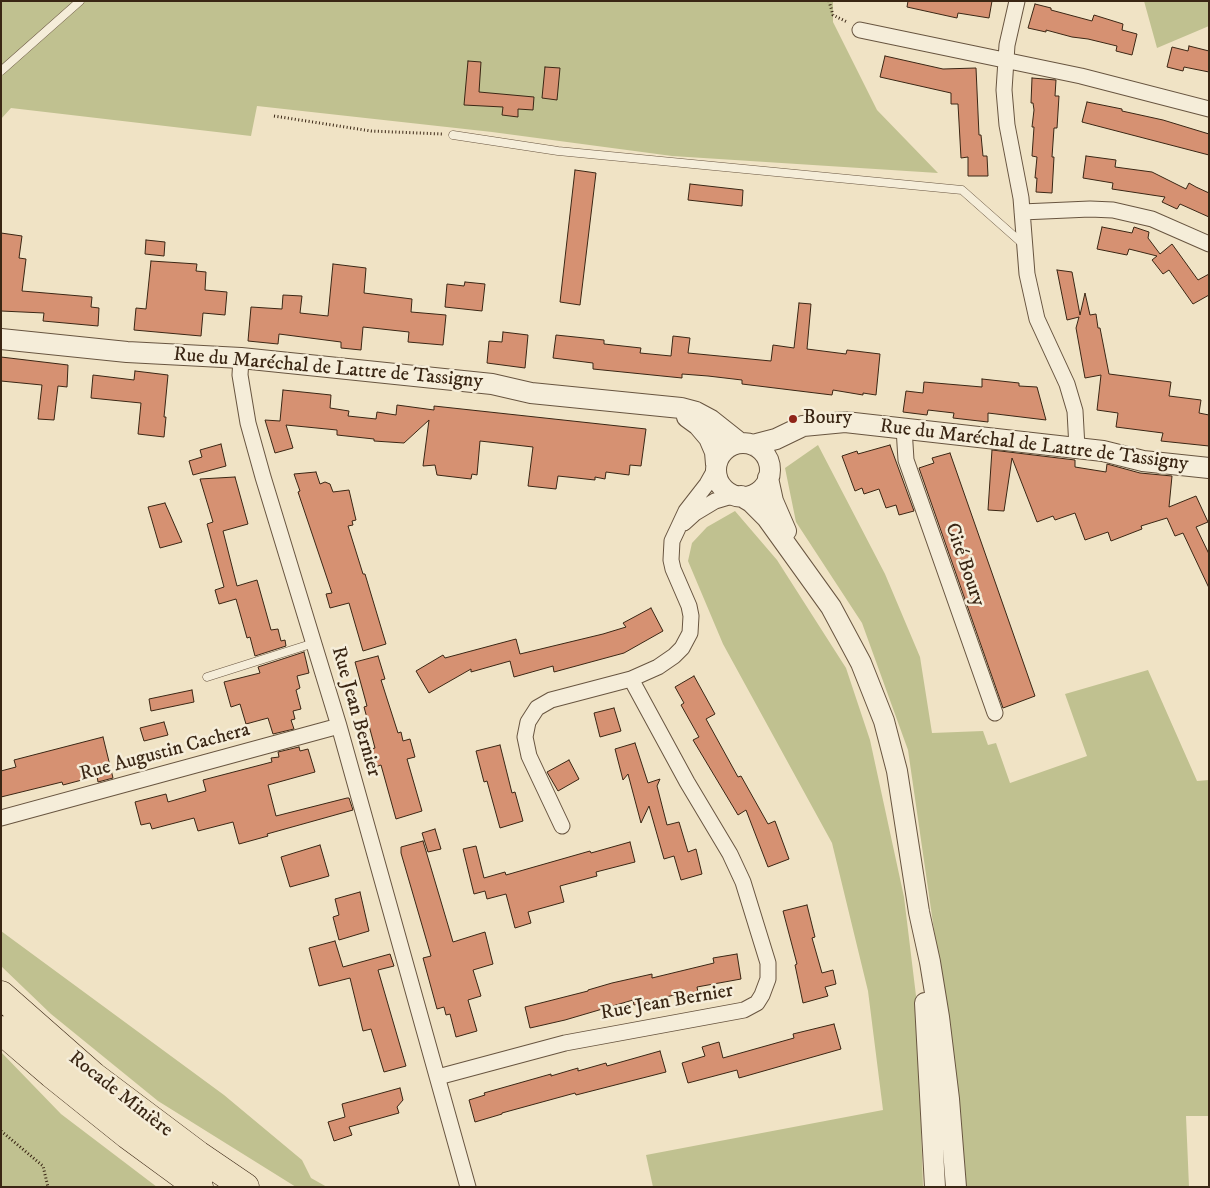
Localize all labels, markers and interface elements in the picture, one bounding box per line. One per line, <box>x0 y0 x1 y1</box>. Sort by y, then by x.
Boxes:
street label: Rue du Maréchal de Lattre de Tassigny <box>172 344 484 394</box>
place label: Boury <box>803 407 852 431</box>
marker: Boury <box>787 413 799 425</box>
street label: Rue du Maréchal de Lattre de Tassigny <box>878 415 1190 477</box>
street label: Cité Boury <box>939 520 989 610</box>
street label: Rue Jean Bernier <box>325 644 385 780</box>
street label: Rue Augustin Cachera <box>77 719 253 787</box>
street label: Rue Jean Bernier <box>599 980 735 1026</box>
street label: Rocade Minière <box>63 1047 177 1143</box>

